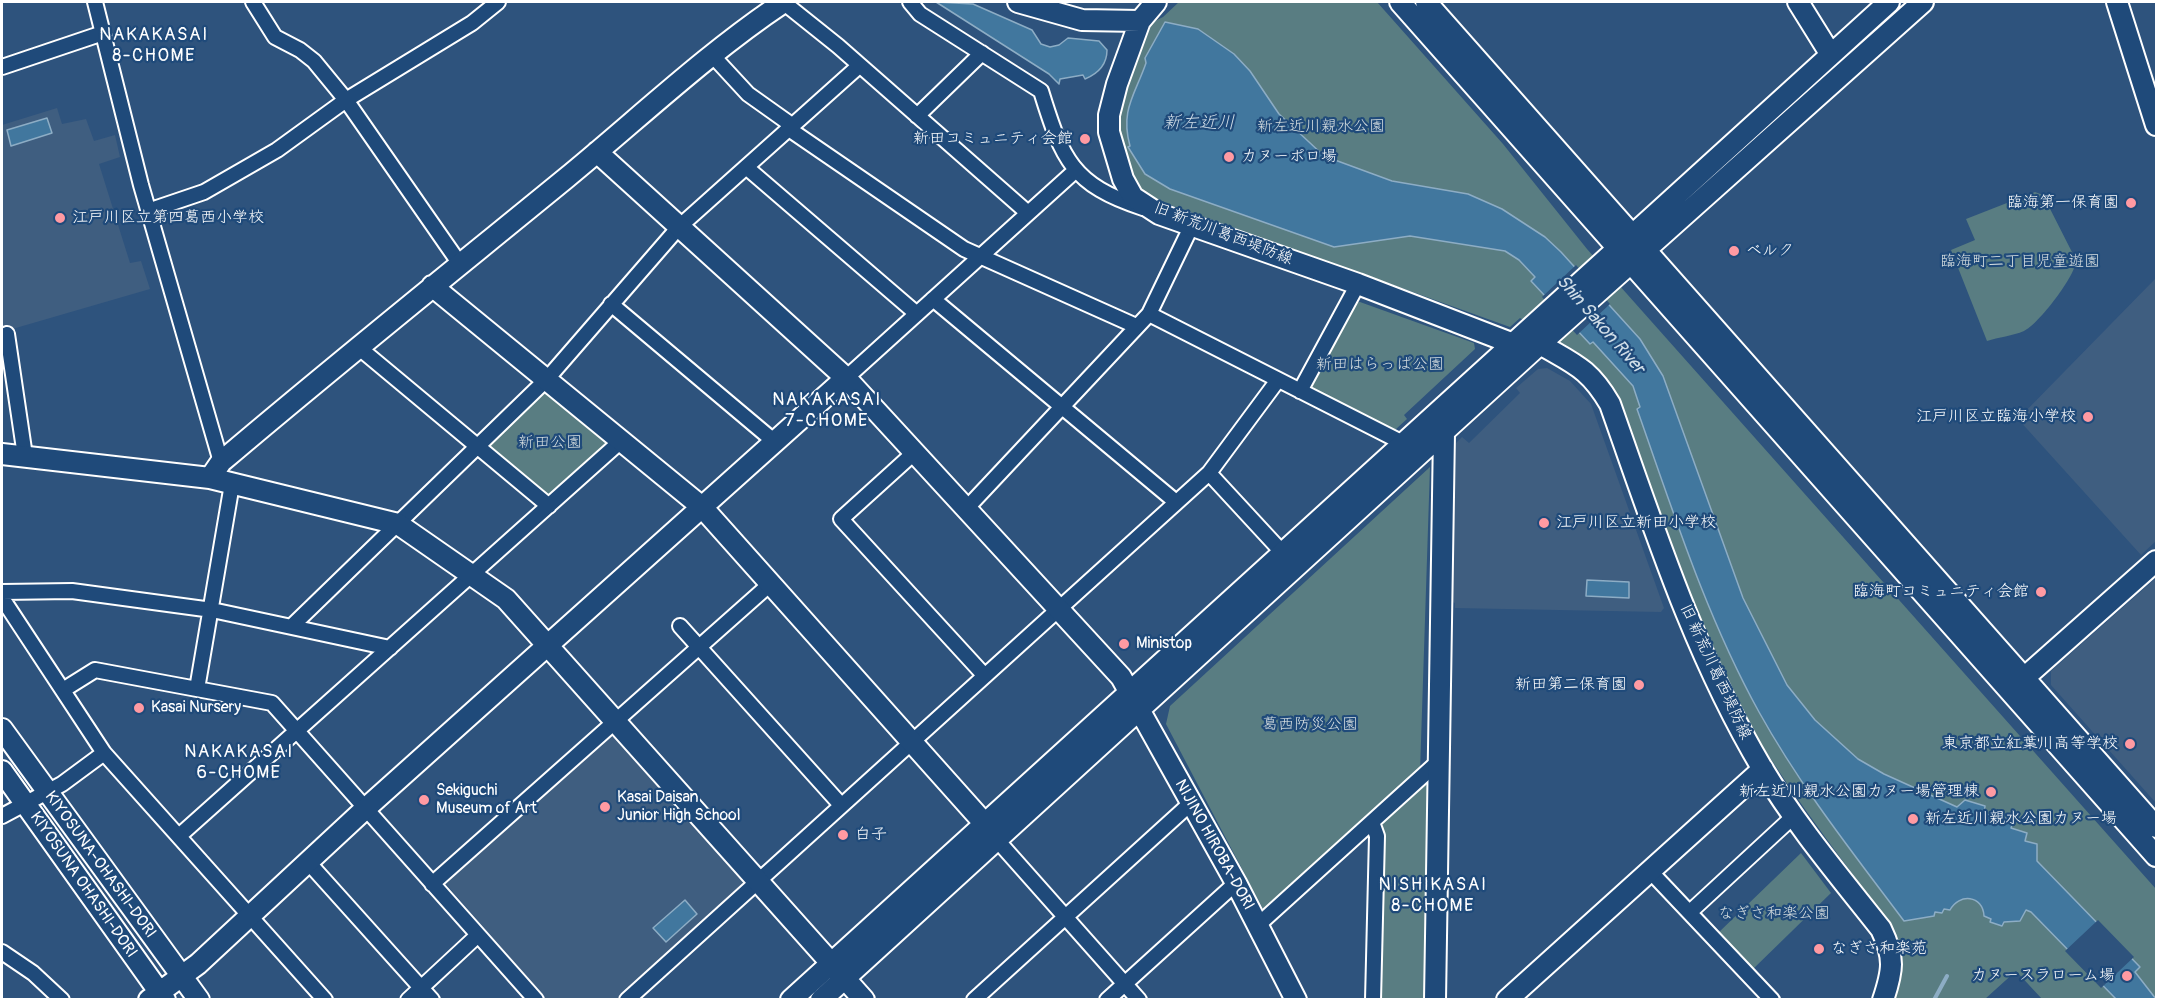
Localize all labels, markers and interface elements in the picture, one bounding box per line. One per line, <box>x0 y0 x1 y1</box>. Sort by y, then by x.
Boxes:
district label: NAKAKASAI 8-CHOME <box>99 24 209 66</box>
water label: 新左近川 <box>1163 112 1235 134</box>
park label: 新左近川親水公園 <box>1257 117 1385 137</box>
place label: 新田コミュニティ会館 <box>913 129 1073 149</box>
marker: 新田コミュニティ会館 <box>1078 132 1092 146</box>
place label: カヌーポロ場 <box>1241 147 1337 167</box>
marker: カヌーポロ場 <box>1222 150 1236 164</box>
place label: 臨海第一保育園 <box>2007 193 2119 213</box>
marker: 臨海第一保育園 <box>2124 196 2138 210</box>
street label: 旧 新荒川葛西堤防線 <box>1151 199 1295 269</box>
place label: 江戸川区立第四葛西小学校 <box>72 208 264 228</box>
marker: 江戸川区立第四葛西小学校 <box>53 211 67 225</box>
place label: ベルク <box>1746 241 1794 261</box>
marker: ベルク <box>1727 244 1741 258</box>
park label: 臨海町二丁目児童遊園 <box>1940 252 2100 272</box>
water label: Shin Sakon River <box>1551 271 1649 379</box>
park label: 新田はらっぱ公園 <box>1316 355 1444 375</box>
district label: NAKAKASAI 7-CHOME <box>772 389 882 432</box>
place label: 江戸川区立臨海小学校 <box>1916 407 2076 427</box>
marker: 江戸川区立臨海小学校 <box>2081 410 2095 424</box>
park label: 新田公園 <box>518 433 582 453</box>
place label: 江戸川区立新田小学校 <box>1556 513 1716 533</box>
marker: 江戸川区立新田小学校 <box>1537 516 1551 530</box>
place label: 臨海町コミュニティ会館 <box>1853 582 2029 602</box>
marker: 臨海町コミュニティ会館 <box>2034 585 2048 599</box>
street label: 旧 新荒川葛西堤防線 <box>1675 601 1755 743</box>
place label: Ministop <box>1136 634 1192 654</box>
marker: Ministop <box>1117 637 1131 651</box>
place label: 新田第二保育園 <box>1515 675 1627 695</box>
marker: 新田第二保育園 <box>1632 678 1646 692</box>
place label: Kasai Nursery <box>151 698 241 718</box>
marker: Kasai Nursery <box>132 701 146 715</box>
park label: 葛西防災公園 <box>1262 715 1358 735</box>
place label: 東京都立紅葉川高等学校 <box>1942 734 2118 754</box>
marker: 東京都立紅葉川高等学校 <box>2123 737 2137 751</box>
district label: NAKAKASAI 6-CHOME <box>184 741 294 783</box>
street label: NIJINO HIROBA-DORI <box>1170 776 1258 914</box>
place label: Sekiguchi Museum of Art <box>436 781 537 819</box>
place label: 新左近川親水公園カヌー場管理棟 <box>1739 782 1979 802</box>
marker: 新左近川親水公園カヌー場管理棟 <box>1984 785 1998 799</box>
street label: KIYOSUNA-OHASHI-DORI <box>40 788 160 942</box>
place label: Kasai Daisan Junior High School <box>617 788 741 826</box>
marker: Sekiguchi Museum of Art <box>417 793 431 807</box>
marker: Kasai Daisan Junior High School <box>598 800 612 814</box>
street label: KIYOSUNA OHASHI-DORI <box>25 808 141 962</box>
place label: 新左近川親水公園カヌー場 <box>1925 809 2117 829</box>
marker: 新左近川親水公園カヌー場 <box>1906 812 1920 826</box>
place label: 白子 <box>855 825 887 845</box>
marker: 白子 <box>836 828 850 842</box>
district label: NISHIKASAI 8-CHOME <box>1379 874 1487 916</box>
park label: なぎさ和楽公園 <box>1718 904 1830 924</box>
place label: なぎさ和楽苑 <box>1831 939 1927 959</box>
marker: なぎさ和楽苑 <box>1812 942 1826 956</box>
place label: カヌースラローム場 <box>1971 966 2115 986</box>
marker: カヌースラローム場 <box>2120 969 2134 983</box>

